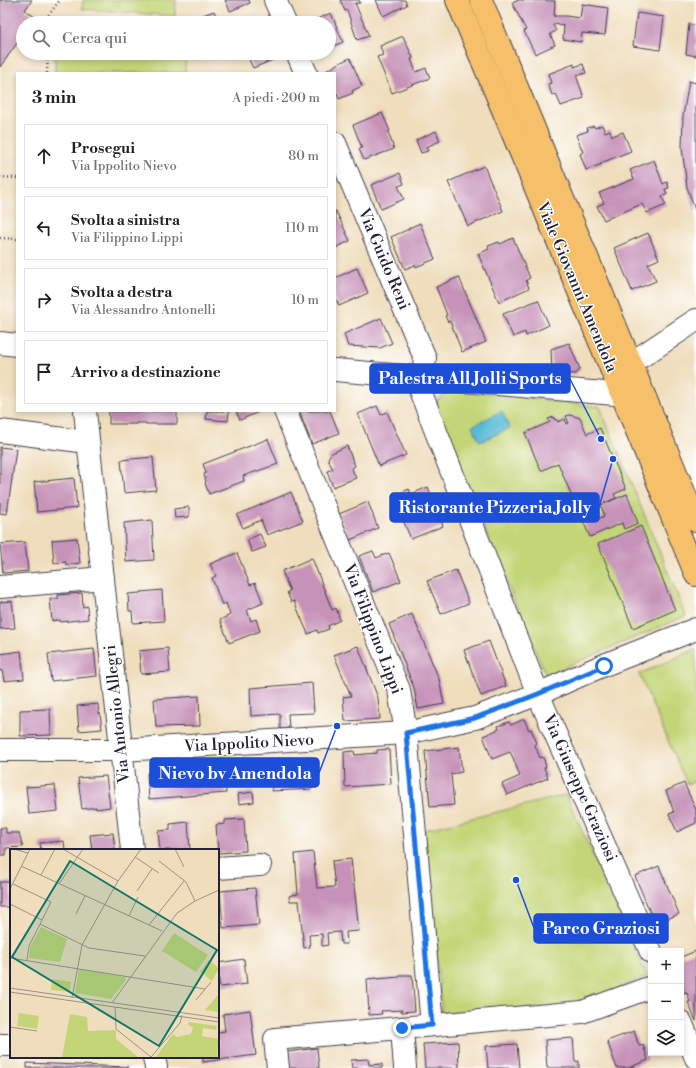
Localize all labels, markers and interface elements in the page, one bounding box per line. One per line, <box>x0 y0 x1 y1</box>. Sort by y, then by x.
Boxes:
search box <box>16 16 336 60</box>
icon: search <box>30 27 52 49</box>
text: Cerca qui <box>62 29 127 48</box>
text: 3 min <box>32 87 76 109</box>
text: A piedi · 200 m <box>232 90 320 106</box>
text: Prosegui <box>71 139 135 158</box>
icon: ahead <box>33 145 55 167</box>
text: 80 m <box>288 148 319 164</box>
text: Via Ippolito Nievo <box>71 158 177 174</box>
street label: Viale Giovanni Amendola <box>532 198 622 376</box>
street label: Via Guido Reni <box>353 204 414 313</box>
text: Svolta a sinistra <box>71 211 180 230</box>
icon: left <box>33 217 55 239</box>
text: 110 m <box>285 220 319 236</box>
text: Via Filippino Lippi <box>71 230 183 246</box>
text: Svolta a destra <box>71 283 172 302</box>
icon: right <box>33 289 55 311</box>
text: 10 m <box>291 292 319 308</box>
text: Via Alessandro Antonelli <box>71 302 216 318</box>
icon: arrive <box>33 361 55 383</box>
text: Arrivo a destinazione <box>71 363 221 382</box>
callout: Palestra All Jolli Sports <box>370 364 570 393</box>
text: Palestra All Jolli Sports <box>378 368 562 390</box>
callout: Ristorante Pizzeria Jolly <box>390 493 599 522</box>
text: Ristorante Pizzeria Jolly <box>399 497 592 519</box>
street label: Via Filippino Lippi <box>339 560 407 697</box>
street label: Via Antonio Allegri <box>100 644 134 785</box>
route start <box>595 657 613 675</box>
street label: Via Giuseppe Graziosi <box>538 710 622 865</box>
street label: Via Ippolito Nievo <box>183 730 314 756</box>
callout: Nievo bv Amendola <box>150 758 319 787</box>
text: Nievo bv Amendola <box>158 763 312 785</box>
inset map <box>10 849 219 1058</box>
callout: Parco Graziosi <box>534 914 668 943</box>
text: Parco Graziosi <box>542 918 660 940</box>
map controls <box>648 948 684 1056</box>
button: + <box>648 948 684 984</box>
button: − <box>648 984 684 1020</box>
route end <box>393 1019 411 1037</box>
button: layers <box>648 1020 684 1056</box>

